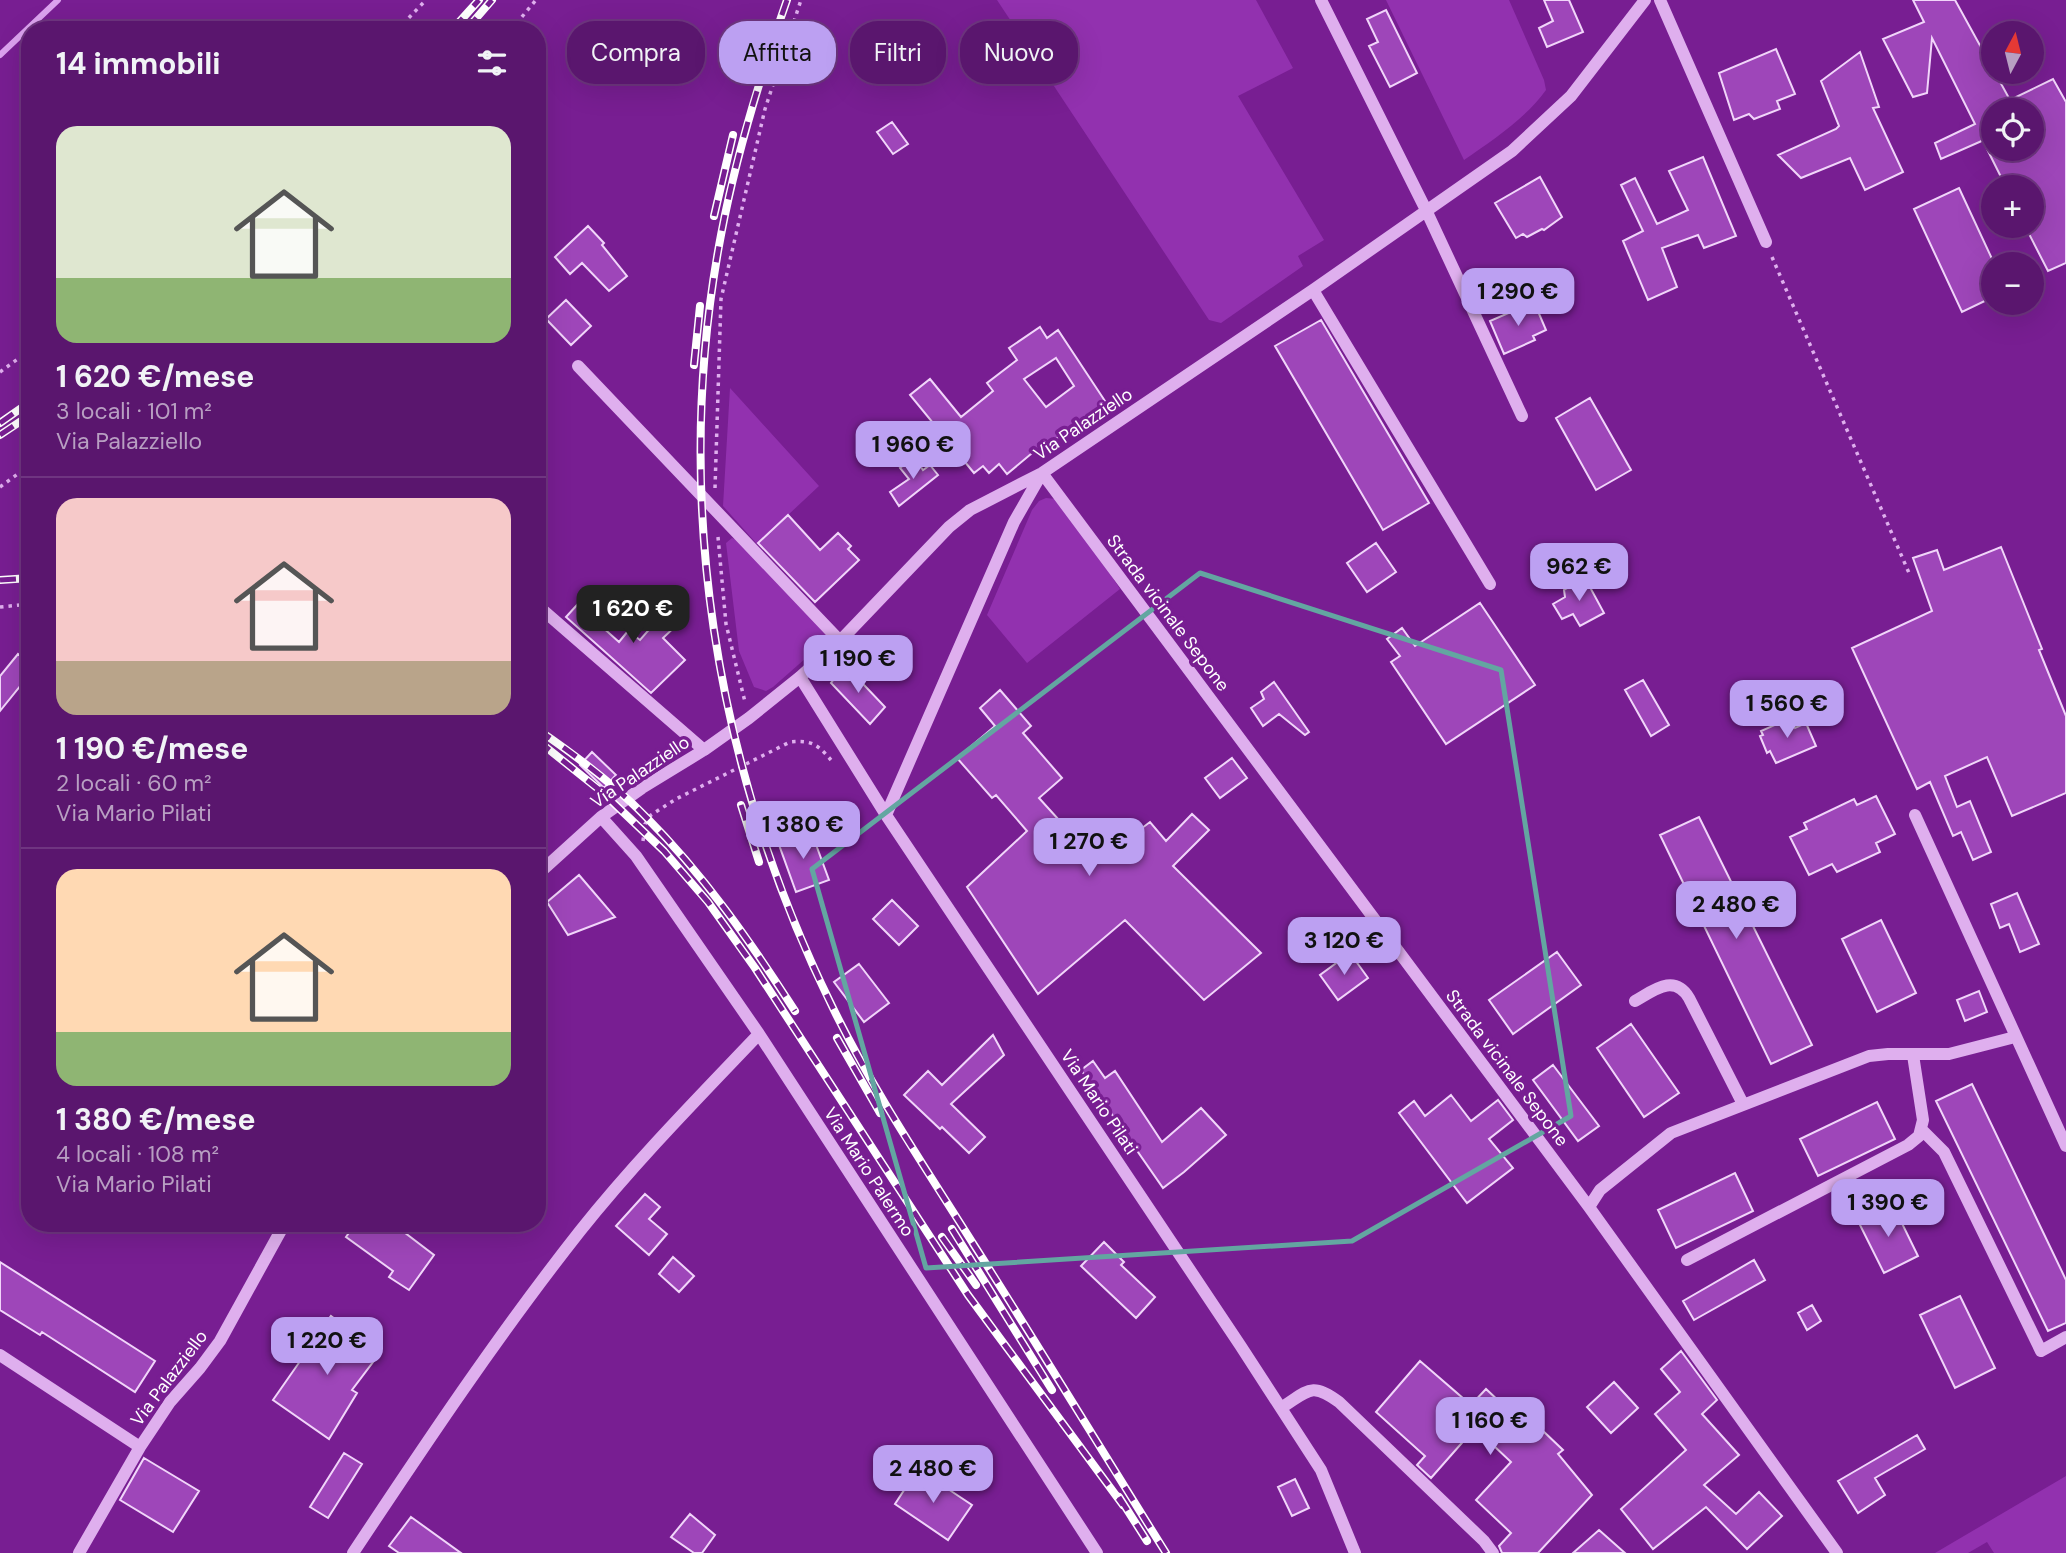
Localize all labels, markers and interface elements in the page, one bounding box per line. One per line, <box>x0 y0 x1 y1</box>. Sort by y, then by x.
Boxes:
chip: Compra <box>567 21 705 84</box>
chip: Affitta <box>719 21 836 84</box>
chip: Filtri <box>850 21 946 84</box>
chip: Nuovo <box>960 21 1078 84</box>
north arrow <box>1981 21 2044 84</box>
map controls <box>1981 21 2044 315</box>
text: 14 immobili <box>56 44 221 83</box>
icon: filters <box>473 44 511 82</box>
button: locate <box>1981 98 2044 161</box>
icon: home <box>221 171 347 297</box>
button: + <box>1981 175 2044 238</box>
button: − <box>1981 252 2044 315</box>
pin: 1 290 € <box>1453 268 1583 328</box>
text: 1 290 € <box>1477 276 1559 306</box>
text: 1 620 €/mese <box>56 357 254 396</box>
street label: Via Palazziello <box>1029 382 1137 466</box>
text: 3 locali · 101 m² <box>56 396 212 426</box>
pin: 1 960 € <box>848 421 978 481</box>
text: Via Palazziello <box>56 426 202 456</box>
text: 1 960 € <box>872 429 954 459</box>
street label: Strada vicinale Sepone <box>1101 530 1235 696</box>
icon: home <box>221 543 347 669</box>
pin: 962 € <box>1530 544 1628 603</box>
text: 962 € <box>1546 551 1612 581</box>
pin: 1 620 € <box>568 586 698 645</box>
text: 1 620 € <box>592 593 674 623</box>
pin: 1 190 € <box>793 636 923 695</box>
text: 1 190 € <box>820 643 896 673</box>
pin: 1 560 € <box>1722 680 1852 740</box>
text: 1 560 € <box>1746 688 1828 718</box>
text: 1 190 €/mese <box>56 729 248 768</box>
street label: Via Palazziello <box>586 730 694 814</box>
text: 2 locali · 60 m² <box>56 768 212 798</box>
text: Via Mario Pilati <box>56 798 212 828</box>
pin: 1 380 € <box>738 802 868 861</box>
text: 1 380 € <box>762 809 844 839</box>
pin: 1 270 € <box>1024 818 1154 878</box>
text: 1 270 € <box>1050 826 1128 856</box>
pin: 2 480 € <box>1671 881 1801 941</box>
text: 2 480 € <box>1692 889 1780 919</box>
icon: home <box>221 914 347 1040</box>
pin: 3 120 € <box>1279 918 1409 977</box>
text: 3 120 € <box>1304 925 1384 955</box>
street label: Strada vicinale Sepone <box>1440 985 1574 1151</box>
street label: Via Mario Pilati <box>1055 1045 1143 1159</box>
text: 1 380 €/mese <box>56 1100 255 1139</box>
street label: Via Mario Palermo <box>818 1103 920 1241</box>
text: 4 locali · 108 m² <box>56 1139 219 1169</box>
text: Via Mario Pilati <box>56 1169 212 1199</box>
pin: 1 390 € <box>1823 1180 1953 1239</box>
text: 1 390 € <box>1847 1187 1929 1217</box>
pin: 1 220 € <box>262 1318 392 1377</box>
street label: Via Palazziello <box>125 1325 213 1431</box>
text: 1 220 € <box>287 1325 367 1355</box>
pin: 1 160 € <box>1425 1398 1555 1457</box>
text: 1 160 € <box>1452 1405 1528 1435</box>
pin: 2 480 € <box>868 1446 998 1505</box>
text: 2 480 € <box>889 1453 977 1483</box>

